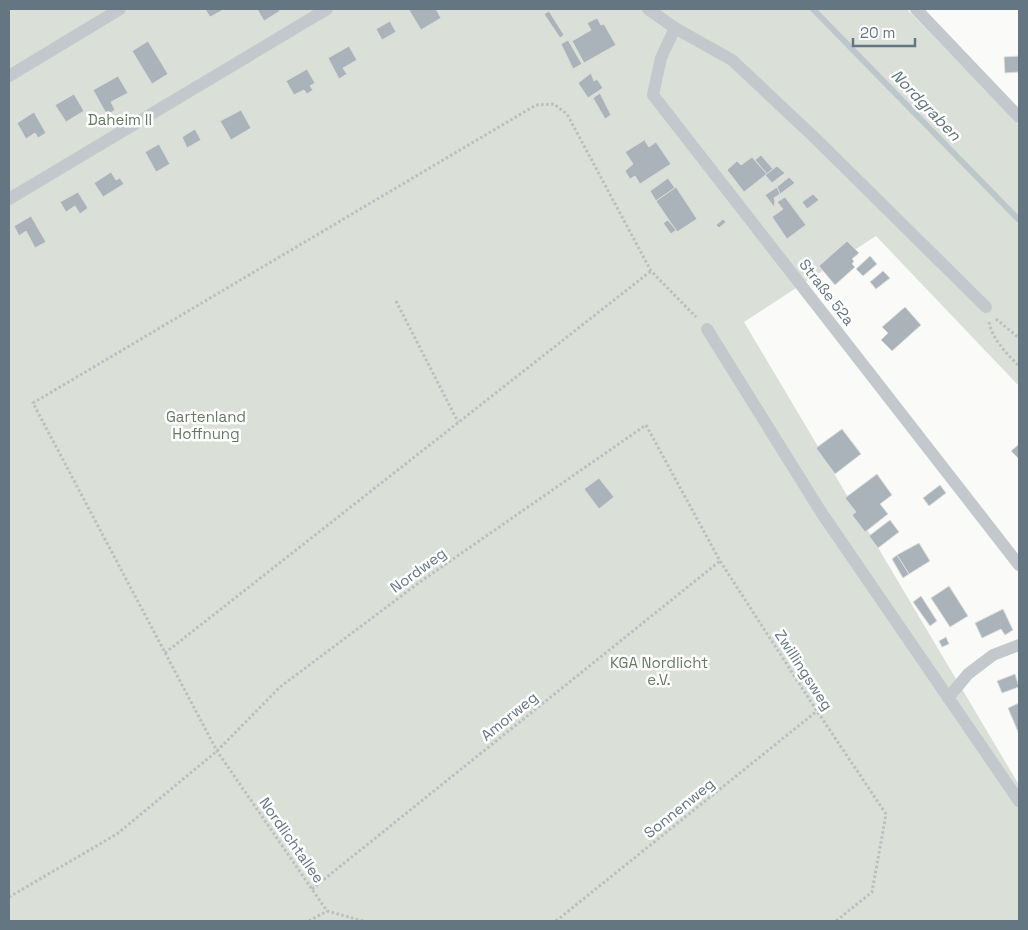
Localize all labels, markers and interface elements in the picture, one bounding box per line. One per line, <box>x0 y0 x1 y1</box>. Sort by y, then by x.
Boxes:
scale bar <box>853 15 916 47</box>
text: 20 m <box>860 23 895 42</box>
water label: Nordgraben <box>887 65 966 146</box>
park label: Daheim II <box>88 110 152 129</box>
street label: Straße 52a <box>795 255 859 329</box>
park label: Gartenland Hoffnung <box>166 407 246 443</box>
street label: Nordweg <box>386 543 450 597</box>
street label: Zwillingsweg <box>771 626 837 714</box>
park label: KGA Nordlicht e.V. <box>610 653 708 689</box>
street label: Amorweg <box>477 687 541 745</box>
street label: Sonnenweg <box>640 774 718 842</box>
street label: Nordlichtallee <box>255 794 329 887</box>

